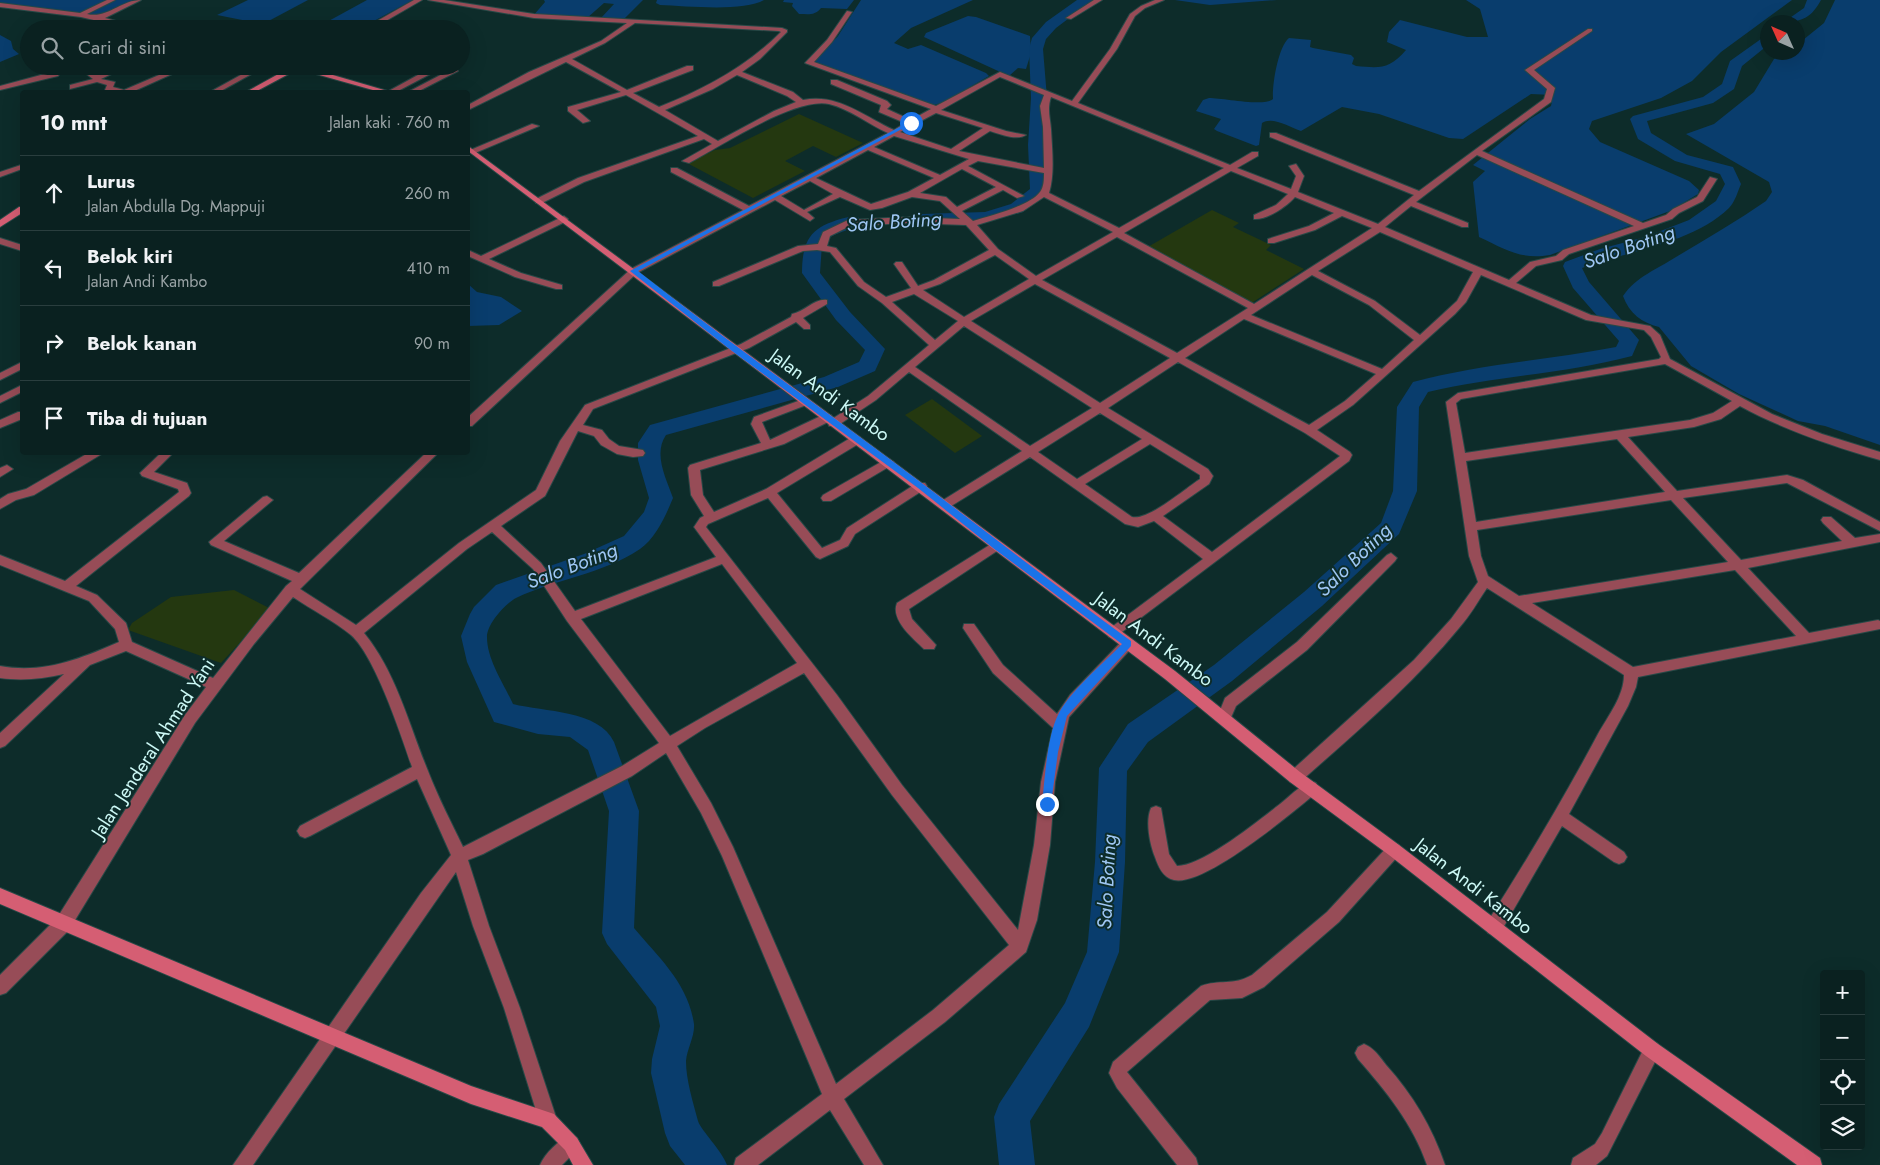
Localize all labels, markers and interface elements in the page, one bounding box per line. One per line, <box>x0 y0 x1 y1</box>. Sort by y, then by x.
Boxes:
north arrow <box>1760 15 1805 60</box>
search box <box>20 20 470 75</box>
icon: search <box>38 34 66 62</box>
text: Cari di sini <box>78 34 166 61</box>
text: 10 mnt <box>40 108 107 138</box>
text: Jalan kaki · 760 m <box>329 111 450 134</box>
route start <box>900 112 923 135</box>
text: Lurus <box>87 168 135 195</box>
icon: ahead <box>40 179 68 207</box>
text: 260 m <box>405 182 450 205</box>
text: Jalan Abdulla Dg. Mappuji <box>87 195 265 218</box>
water label: Salo Boting <box>846 204 942 240</box>
water label: Salo Boting <box>1579 218 1679 276</box>
text: Belok kiri <box>87 243 173 270</box>
icon: left <box>40 254 68 282</box>
text: 410 m <box>407 257 450 280</box>
text: Jalan Andi Kambo <box>87 270 207 293</box>
icon: right <box>40 329 68 357</box>
text: Belok kanan <box>87 330 197 357</box>
text: 90 m <box>414 332 450 355</box>
street label: Jalan Andi Kambo <box>762 340 896 448</box>
icon: arrive <box>40 404 68 432</box>
text: Tiba di tujuan <box>87 405 207 432</box>
water label: Salo Boting <box>1310 517 1398 603</box>
water label: Salo Boting <box>522 535 622 597</box>
street label: Jalan Andi Kambo <box>1086 583 1219 693</box>
street label: Jalan Jenderal Ahmad Yani <box>83 653 221 846</box>
route end <box>1036 793 1059 816</box>
street label: Jalan Andi Kambo <box>1407 830 1539 941</box>
water label: Salo Boting <box>1090 834 1124 930</box>
map controls <box>1820 970 1865 1150</box>
button: + <box>1820 970 1865 1015</box>
button: − <box>1820 1015 1865 1060</box>
button: locate <box>1820 1060 1865 1105</box>
button: layers <box>1820 1105 1865 1150</box>

